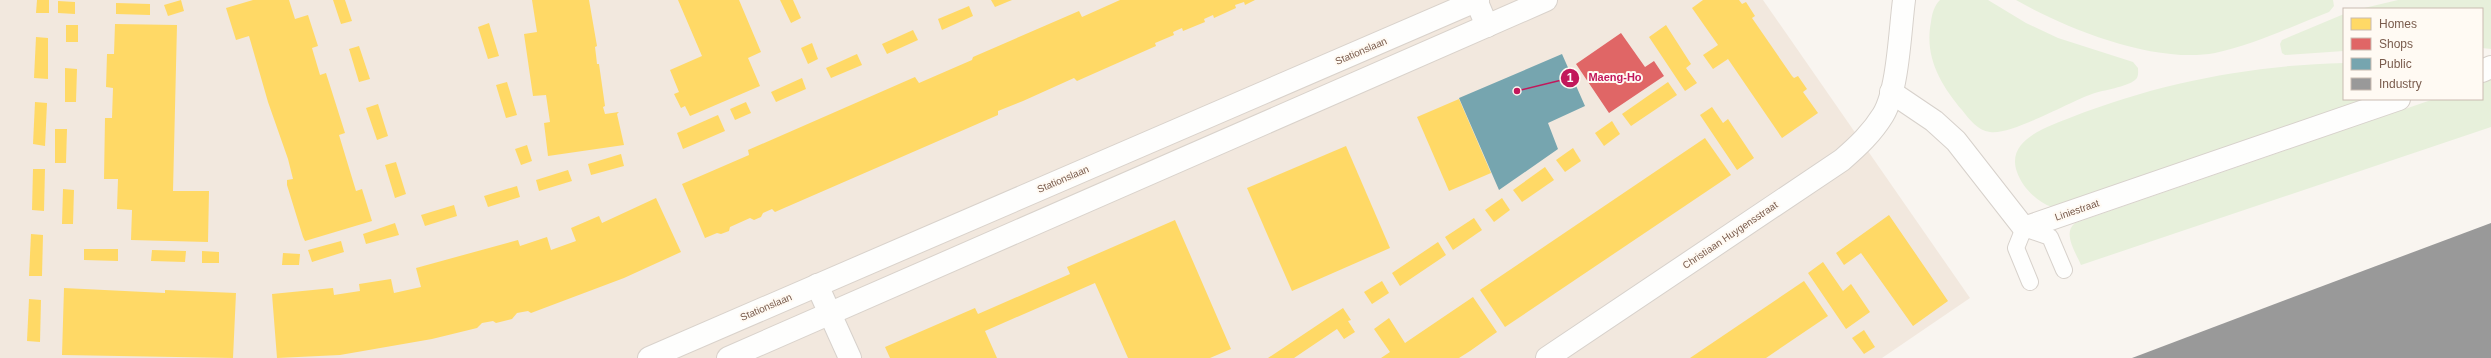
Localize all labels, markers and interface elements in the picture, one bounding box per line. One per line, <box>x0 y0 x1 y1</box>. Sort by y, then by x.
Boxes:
legend <box>2343 8 2483 100</box>
text: Homes <box>2379 17 2417 31</box>
street label: Stationslaan <box>1334 35 1388 67</box>
text: Shops <box>2379 37 2413 51</box>
text: Public <box>2379 57 2412 71</box>
callout: Maeng-Ho <box>1560 66 1649 89</box>
text: 1 <box>1567 71 1574 85</box>
text: Maeng-Ho <box>1588 71 1642 83</box>
text: Industry <box>2379 77 2422 91</box>
street label: Stationslaan <box>1036 163 1090 195</box>
street label: Liniestraat <box>2053 197 2101 223</box>
street label: Christiaan Huygensstraat <box>1680 199 1780 271</box>
street label: Stationslaan <box>739 291 793 323</box>

